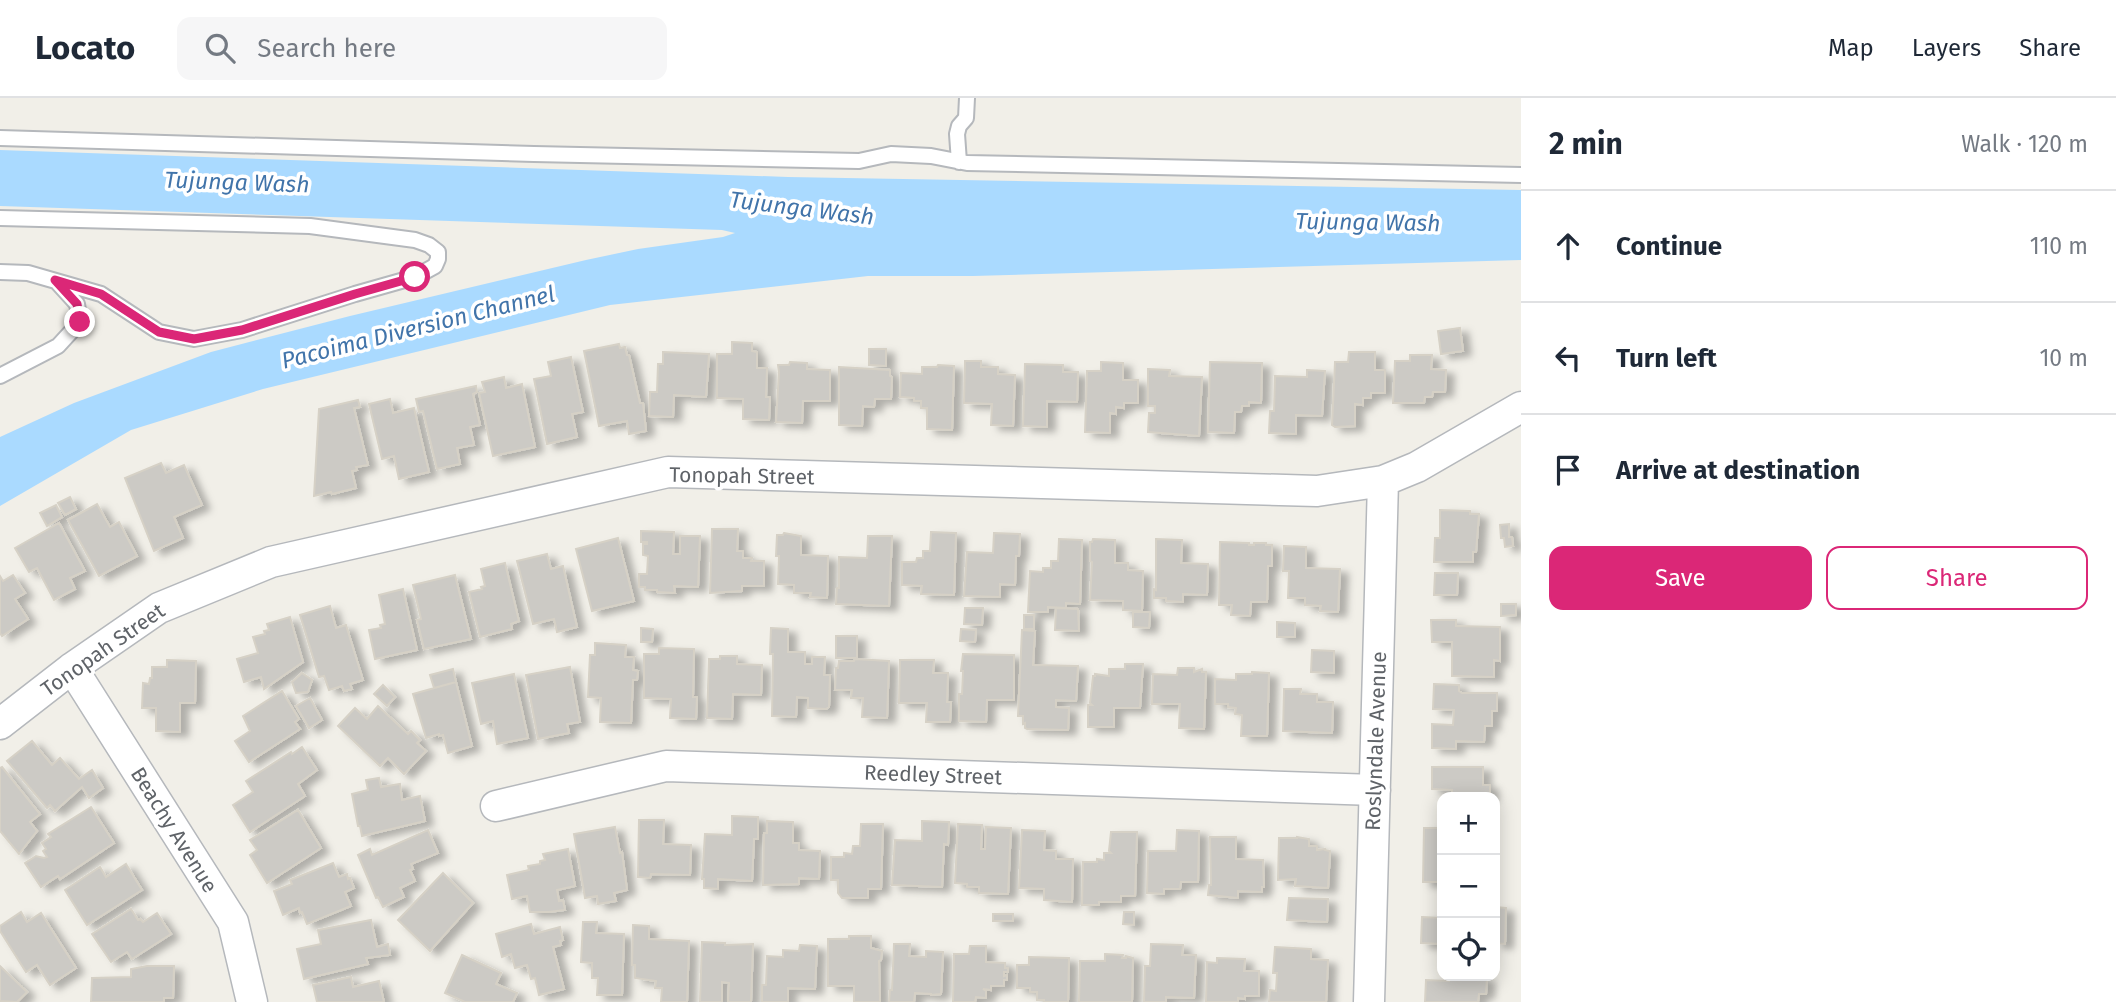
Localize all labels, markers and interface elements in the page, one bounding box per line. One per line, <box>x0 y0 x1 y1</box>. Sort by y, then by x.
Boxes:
search box <box>177 17 667 80</box>
text: Locato <box>35 28 135 68</box>
icon: search <box>201 29 239 67</box>
text: Search here <box>257 33 396 64</box>
text: Map <box>1828 34 1874 62</box>
text: Layers <box>1912 34 1981 62</box>
text: Share <box>2019 34 2081 62</box>
text: 2 min <box>1549 126 1623 162</box>
text: Walk · 120 m <box>1961 130 2088 158</box>
water label: Tujunga Wash <box>164 165 310 199</box>
water label: Tujunga Wash <box>728 185 876 231</box>
water label: Tujunga Wash <box>1295 207 1441 237</box>
icon: ahead <box>1549 227 1587 265</box>
text: Continue <box>1616 231 1722 262</box>
text: 110 m <box>2030 232 2088 260</box>
route start <box>399 261 430 292</box>
water label: Pacoima Diversion Channel <box>278 279 558 375</box>
route end <box>64 306 95 337</box>
icon: left <box>1549 339 1587 377</box>
text: Turn left <box>1616 343 1717 374</box>
text: 10 m <box>2039 344 2088 372</box>
icon: arrive <box>1549 451 1587 489</box>
text: Arrive at destination <box>1616 455 1860 486</box>
street label: Tonopah Street <box>669 462 815 490</box>
button: Save <box>1549 546 1812 610</box>
button: Share <box>1826 546 2088 610</box>
street label: Tonopah Street <box>36 598 170 702</box>
street label: Roslyndale Avenue <box>1360 651 1392 831</box>
street label: Reedley Street <box>864 760 1003 790</box>
street label: Beachy Avenue <box>125 762 223 898</box>
map controls <box>1437 792 1500 981</box>
button: + <box>1437 792 1500 855</box>
button: − <box>1437 855 1500 918</box>
button: locate <box>1437 918 1500 981</box>

